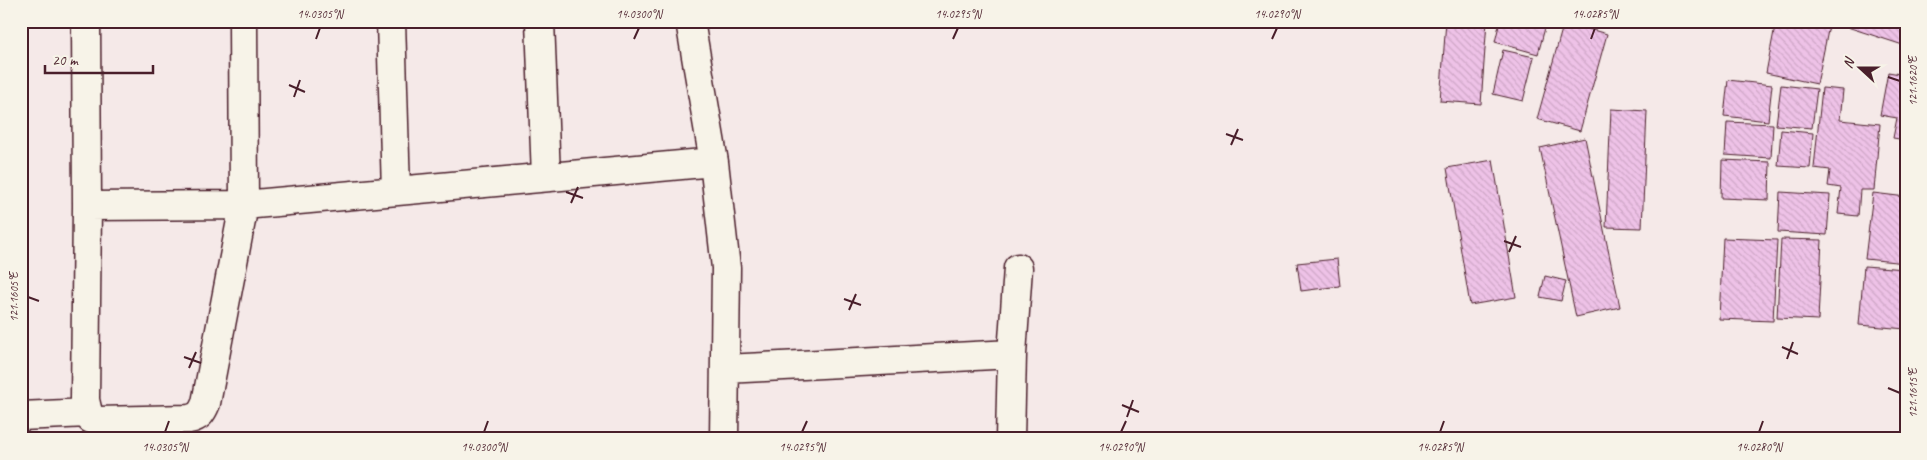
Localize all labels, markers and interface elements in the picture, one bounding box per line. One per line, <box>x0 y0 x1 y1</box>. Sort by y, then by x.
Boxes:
text: 14.0305°N <box>297 6 344 22</box>
text: 14.0300°N <box>616 6 663 22</box>
text: 14.0295°N <box>935 6 982 22</box>
text: 14.0290°N <box>1254 6 1301 22</box>
text: 14.0285°N <box>1572 6 1619 22</box>
scale bar <box>45 42 152 74</box>
north arrow <box>1834 42 1884 92</box>
text: 20 m <box>52 51 79 70</box>
text: N <box>1839 54 1859 71</box>
text: 121.1620°E <box>1905 54 1921 106</box>
text: 121.1605°E <box>6 270 22 322</box>
text: 121.1615°E <box>1905 366 1921 418</box>
text: 14.0305°N <box>142 439 189 455</box>
text: 14.0300°N <box>461 439 508 455</box>
text: 14.0295°N <box>779 439 826 455</box>
text: 14.0290°N <box>1098 439 1145 455</box>
text: 14.0285°N <box>1417 439 1464 455</box>
text: 14.0280°N <box>1736 439 1783 455</box>

